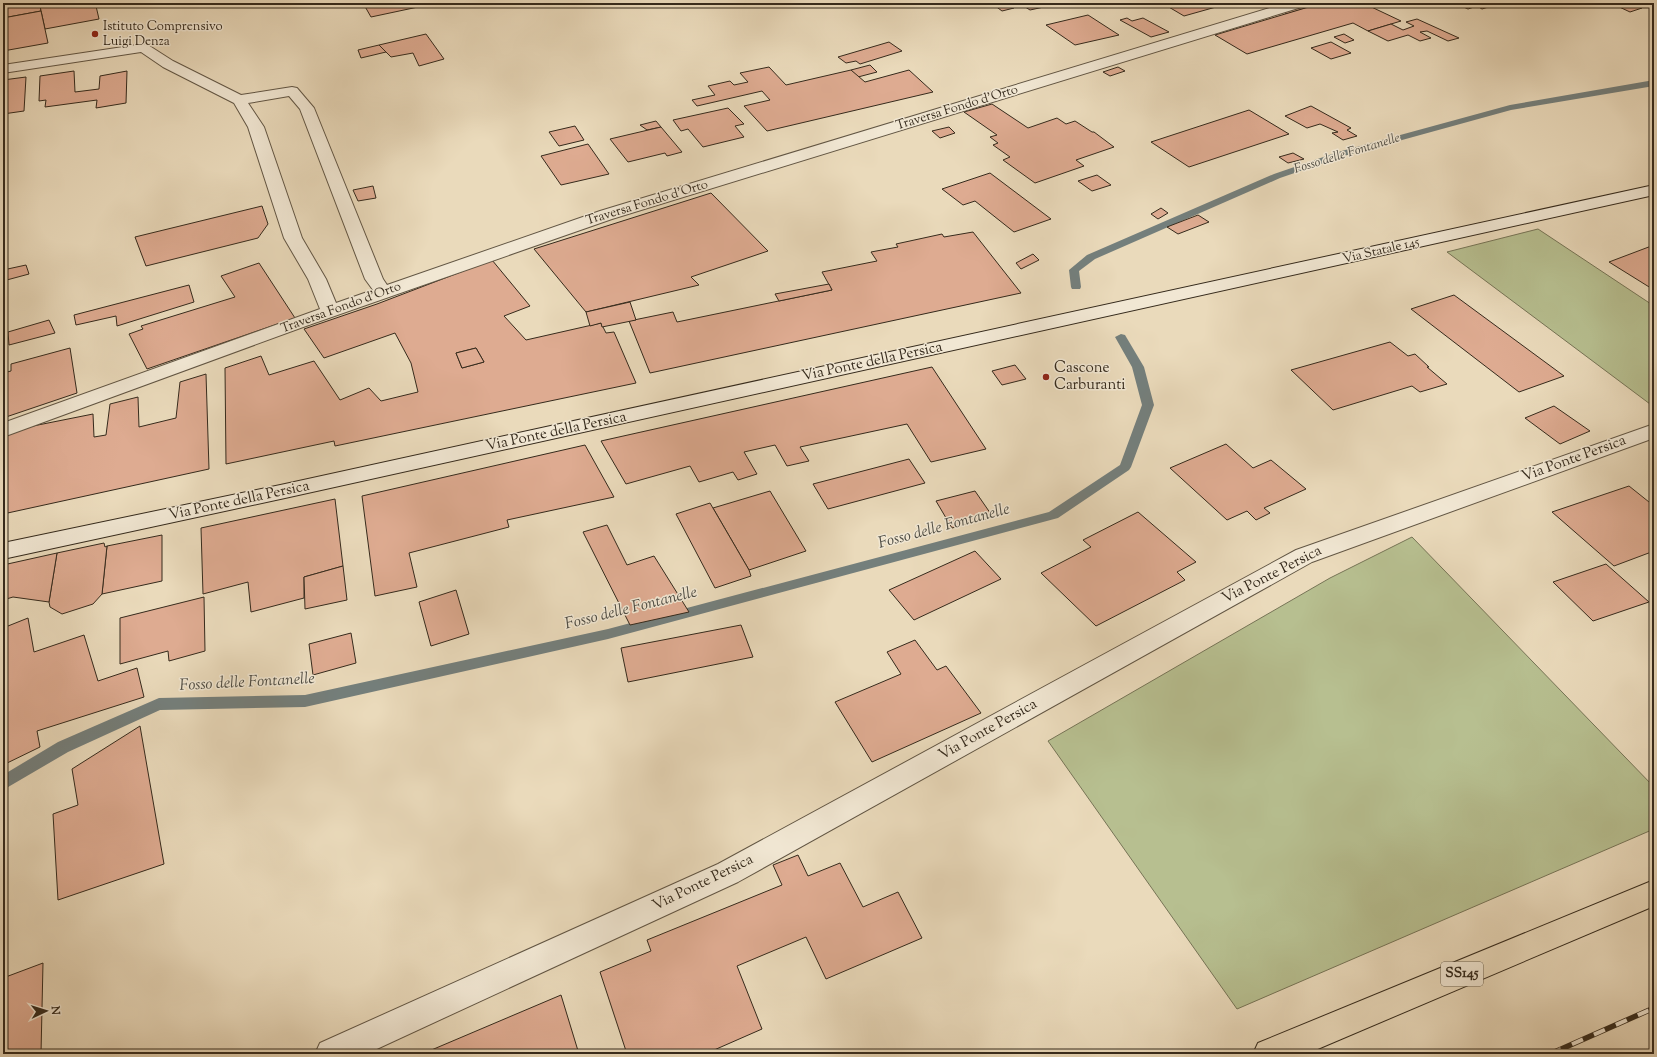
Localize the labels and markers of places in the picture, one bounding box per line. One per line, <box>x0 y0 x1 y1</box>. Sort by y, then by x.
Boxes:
place label: Istituto Comprensivo Luigi Denza <box>103 18 223 51</box>
marker: Istituto Comprensivo Luigi Denza <box>90 29 100 39</box>
place label: Cascone Carburanti <box>1054 358 1126 396</box>
marker: Cascone Carburanti <box>1041 372 1051 382</box>

